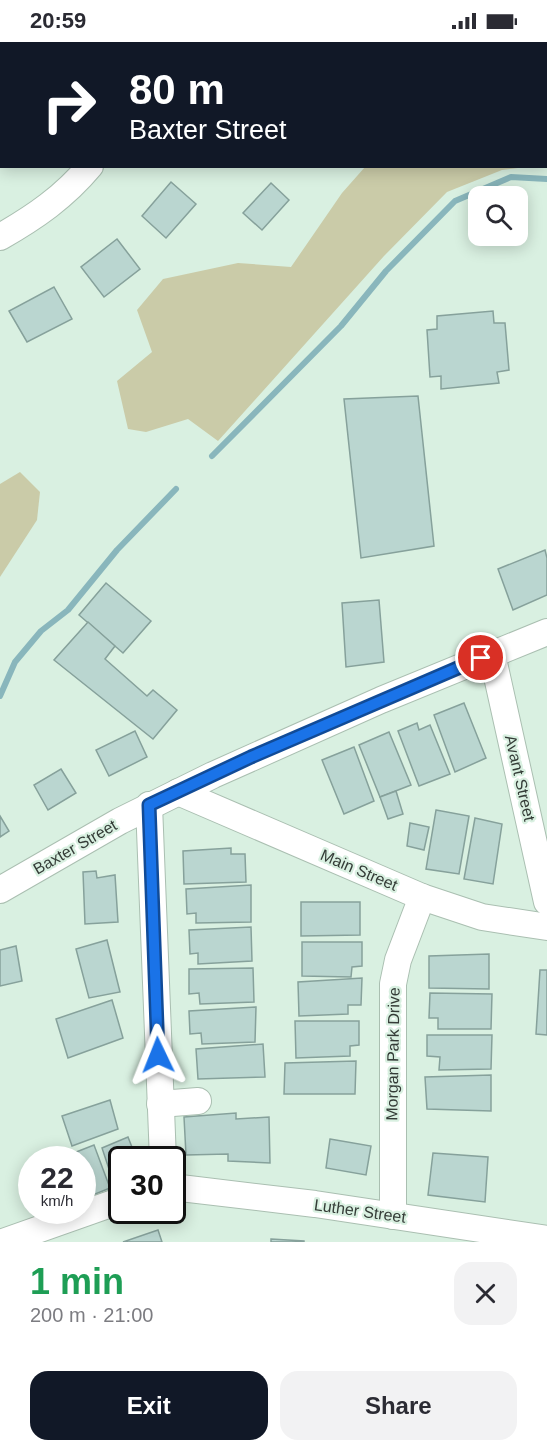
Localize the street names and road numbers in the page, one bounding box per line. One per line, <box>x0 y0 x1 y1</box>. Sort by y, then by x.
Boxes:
street label: Avant Street <box>502 733 538 823</box>
street label: Baxter Street <box>30 816 120 878</box>
street label: Main Street <box>318 846 400 894</box>
street label: Morgan Park Drive <box>383 987 403 1121</box>
street label: Luther Street <box>313 1196 408 1226</box>

